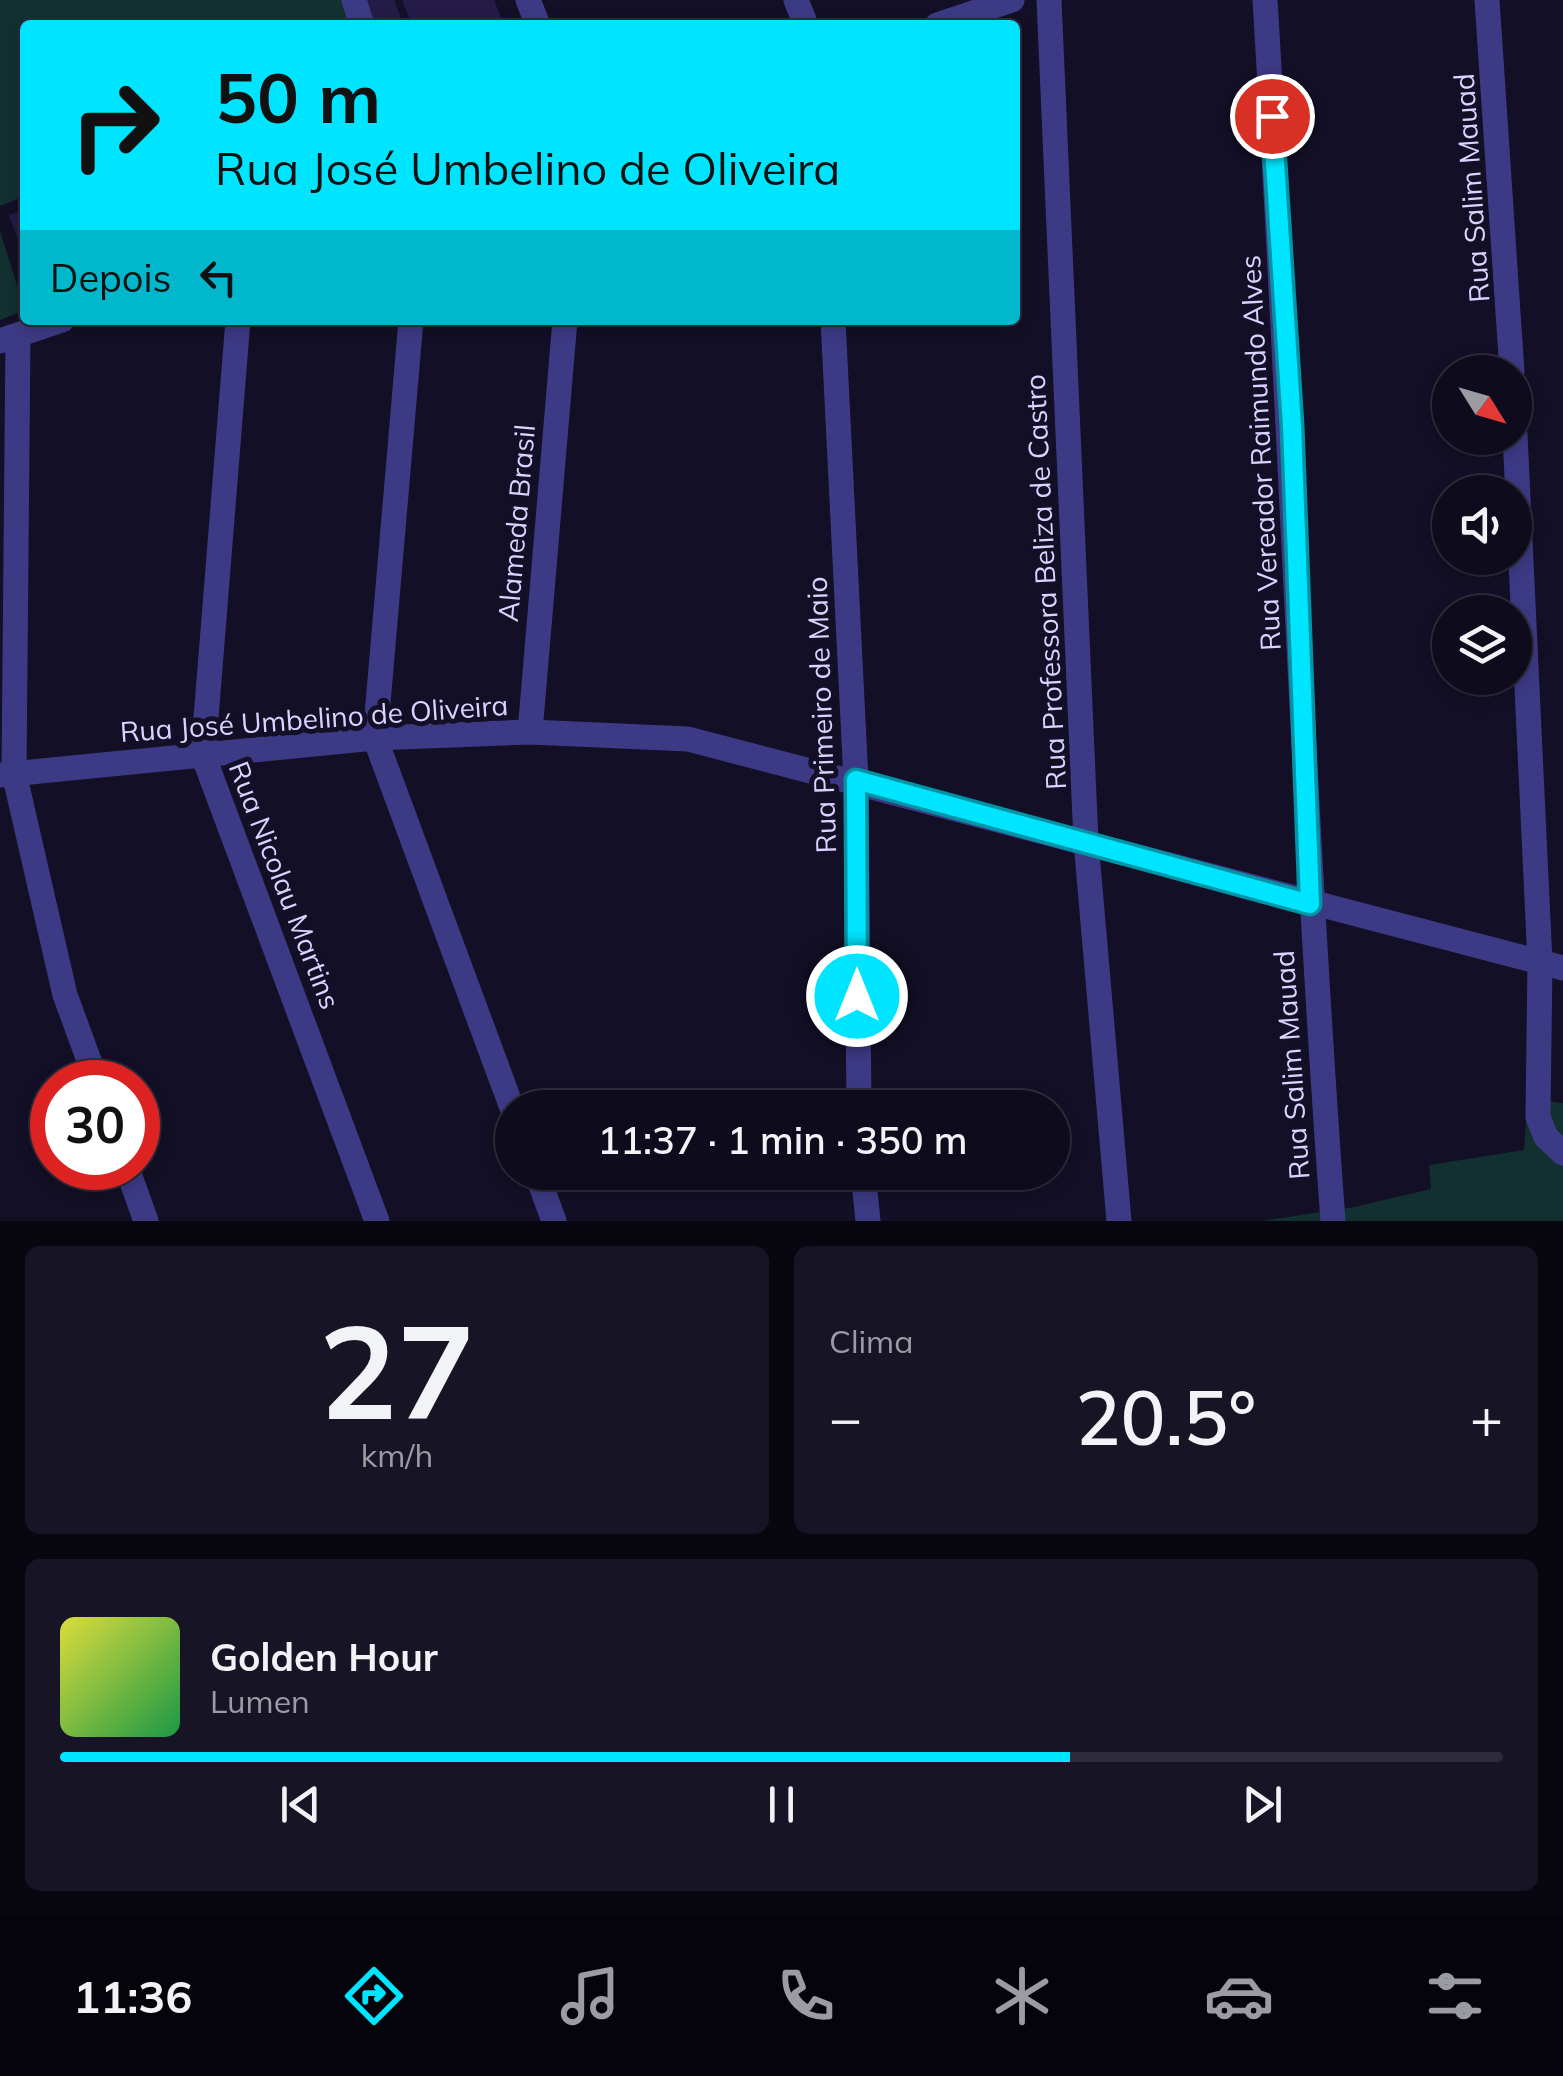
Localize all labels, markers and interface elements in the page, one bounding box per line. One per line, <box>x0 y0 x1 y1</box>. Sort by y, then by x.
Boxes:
text: 50 m <box>215 53 381 141</box>
icon: right <box>50 60 180 190</box>
street label: Rua Salim Mauad <box>1446 72 1496 304</box>
pin <box>1230 74 1315 159</box>
icon: arrive <box>1245 89 1300 144</box>
text: Rua José Umbelino de Oliveira <box>215 140 840 196</box>
icon: left <box>191 250 246 305</box>
text: Depois <box>50 254 171 302</box>
street label: Rua Vereador Raimundo Alves <box>1232 254 1288 652</box>
north arrow <box>1432 355 1532 455</box>
map controls <box>1432 355 1532 695</box>
street label: Rua Professora Beliza de Castro <box>1017 373 1073 791</box>
street label: Alameda Brasil <box>490 423 542 623</box>
button: sound <box>1432 475 1532 575</box>
street label: Rua Primeiro de Maio <box>799 576 843 854</box>
button: layers <box>1432 595 1532 695</box>
street label: Rua José Umbelino de Oliveira <box>119 687 509 749</box>
street label: Rua Nicolau Martins <box>222 756 348 1014</box>
position arrow <box>805 944 909 1048</box>
street label: Rua Salim Mauad <box>1266 949 1316 1181</box>
speed limit sign: 30 <box>30 1060 160 1190</box>
text: 11:37 · 1 min · 350 m <box>597 1116 968 1164</box>
text: 27 <box>319 1288 475 1452</box>
text: Clima <box>829 1321 913 1361</box>
text: 20.5° <box>1076 1370 1256 1464</box>
text: − <box>829 1383 862 1452</box>
text: + <box>1470 1383 1503 1452</box>
text: km/h <box>361 1435 433 1475</box>
text: Golden Hour <box>210 1633 438 1681</box>
text: Lumen <box>210 1681 310 1721</box>
icon: previous <box>273 1777 328 1832</box>
icon: pause <box>754 1777 809 1832</box>
icon: next <box>1235 1777 1290 1832</box>
icon: directions <box>339 1961 409 2031</box>
icon: music <box>555 1961 625 2031</box>
icon: phone <box>771 1961 841 2031</box>
icon: climate <box>987 1961 1057 2031</box>
icon: car <box>1204 1961 1274 2031</box>
icon: filters <box>1420 1961 1490 2031</box>
text: 11:36 <box>73 1968 192 2024</box>

